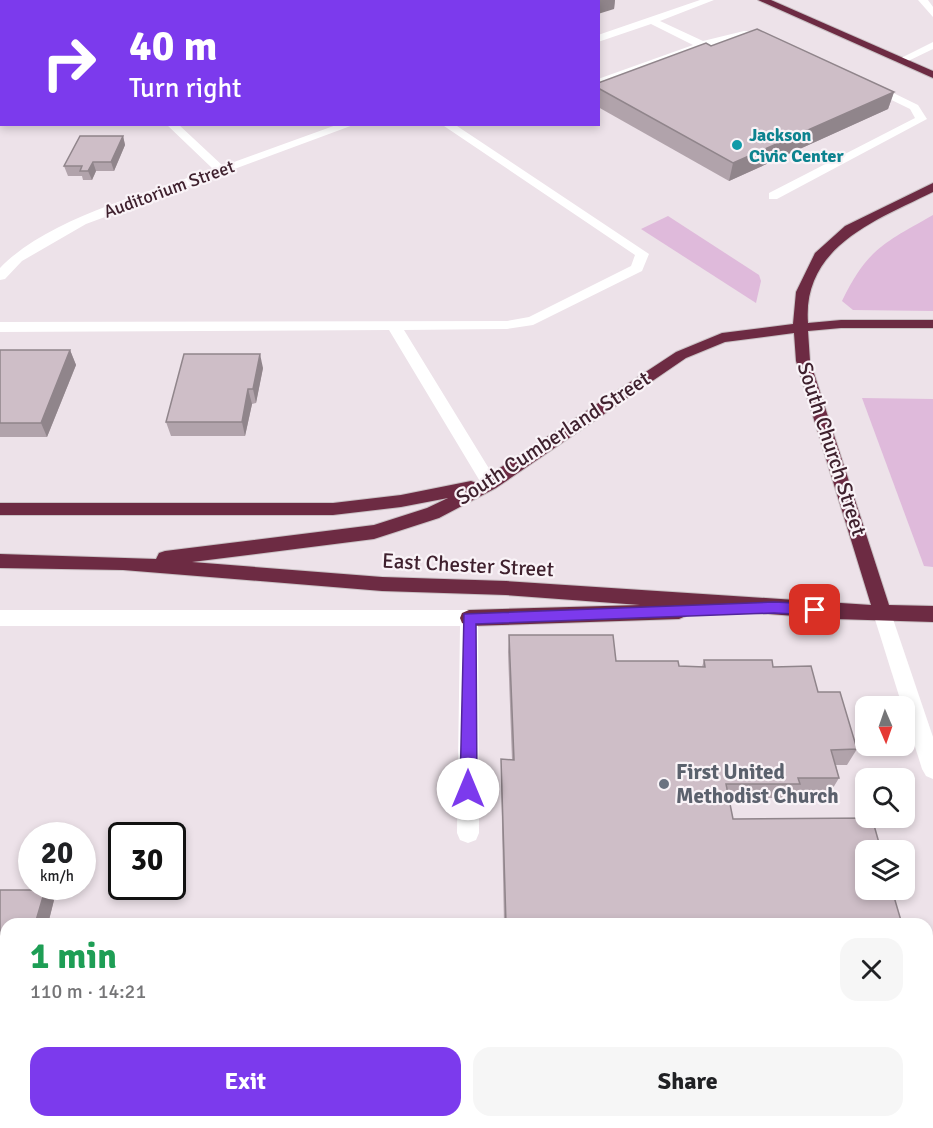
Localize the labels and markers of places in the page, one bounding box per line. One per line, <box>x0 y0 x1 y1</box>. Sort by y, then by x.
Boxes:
place label: Jackson Civic Center <box>749 124 845 167</box>
marker: Jackson Civic Center <box>730 138 744 152</box>
pin <box>789 584 840 635</box>
place label: First United Methodist Church <box>676 759 839 809</box>
marker: First United Methodist Church <box>657 777 671 791</box>

